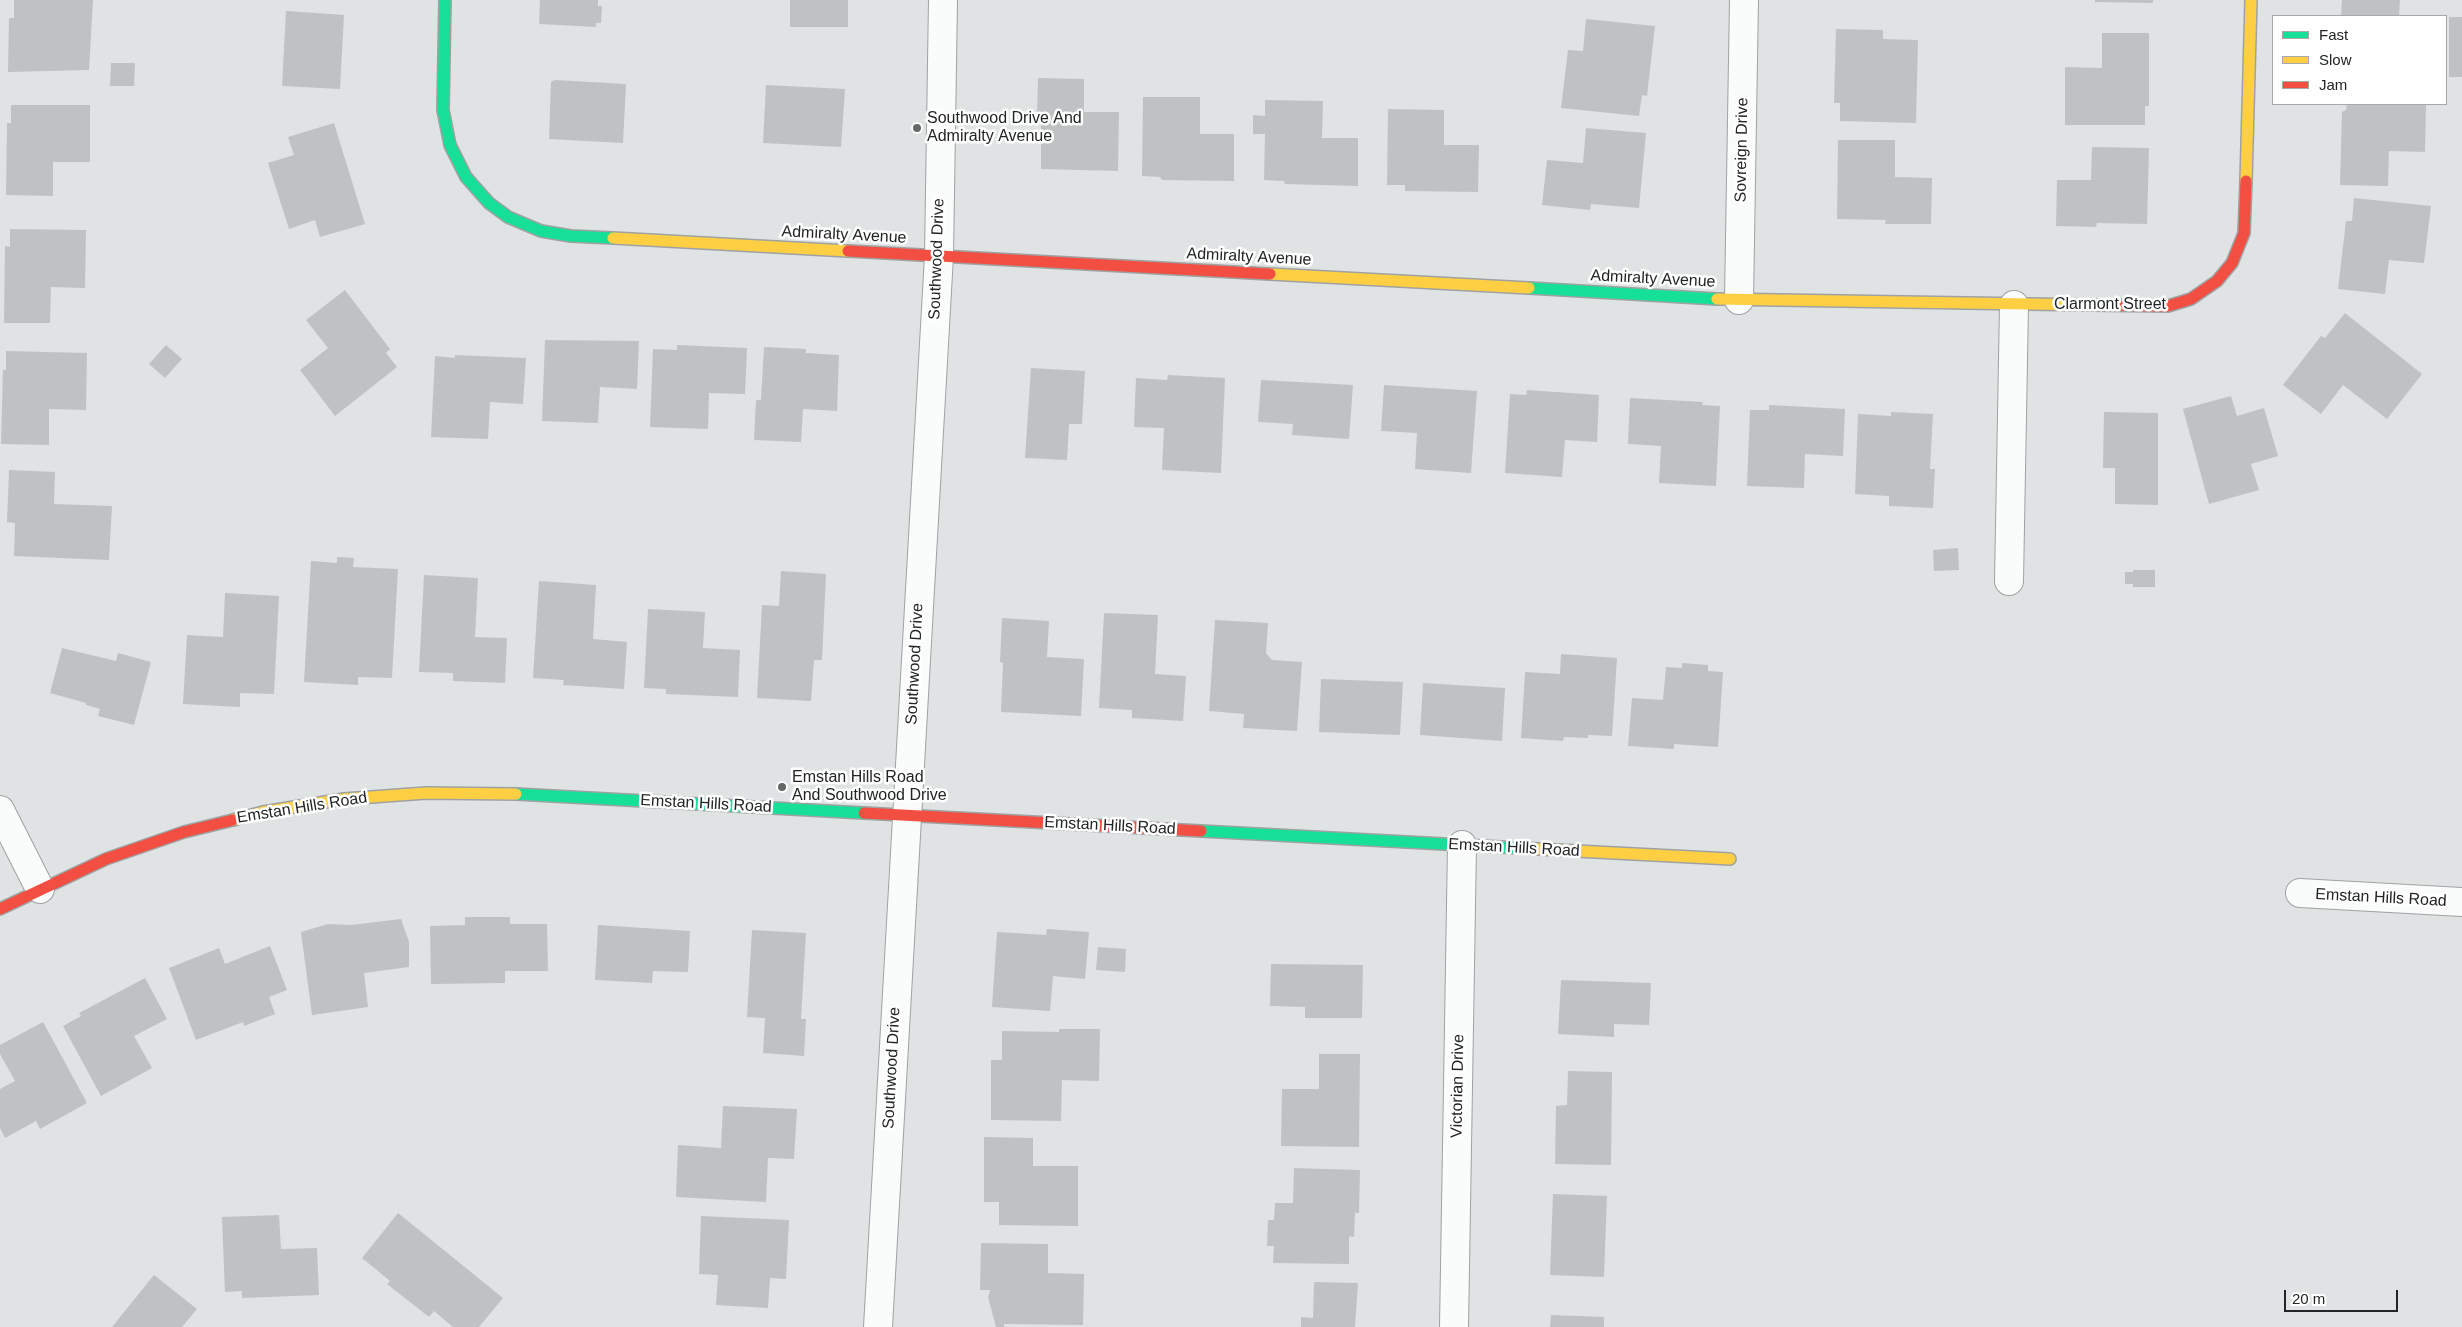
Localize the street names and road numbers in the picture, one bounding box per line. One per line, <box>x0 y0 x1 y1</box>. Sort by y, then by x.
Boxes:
street label: Sovreign Drive <box>1731 97 1753 203</box>
street label: Southwood Drive <box>925 198 949 320</box>
street label: Admiralty Avenue <box>781 222 907 248</box>
street label: Admiralty Avenue <box>1186 244 1312 270</box>
street label: Admiralty Avenue <box>1590 266 1716 292</box>
street label: Clarmont Street <box>2054 295 2166 315</box>
street label: Southwood Drive <box>902 603 928 725</box>
street label: Emstan Hills Road <box>236 788 368 828</box>
street label: Emstan Hills Road <box>640 791 772 817</box>
street label: Emstan Hills Road <box>1044 813 1176 839</box>
street label: Emstan Hills Road <box>1448 835 1580 861</box>
street label: Emstan Hills Road <box>2315 885 2447 911</box>
street label: Southwood Drive <box>879 1007 905 1129</box>
street label: Victorian Drive <box>1447 1034 1469 1138</box>

